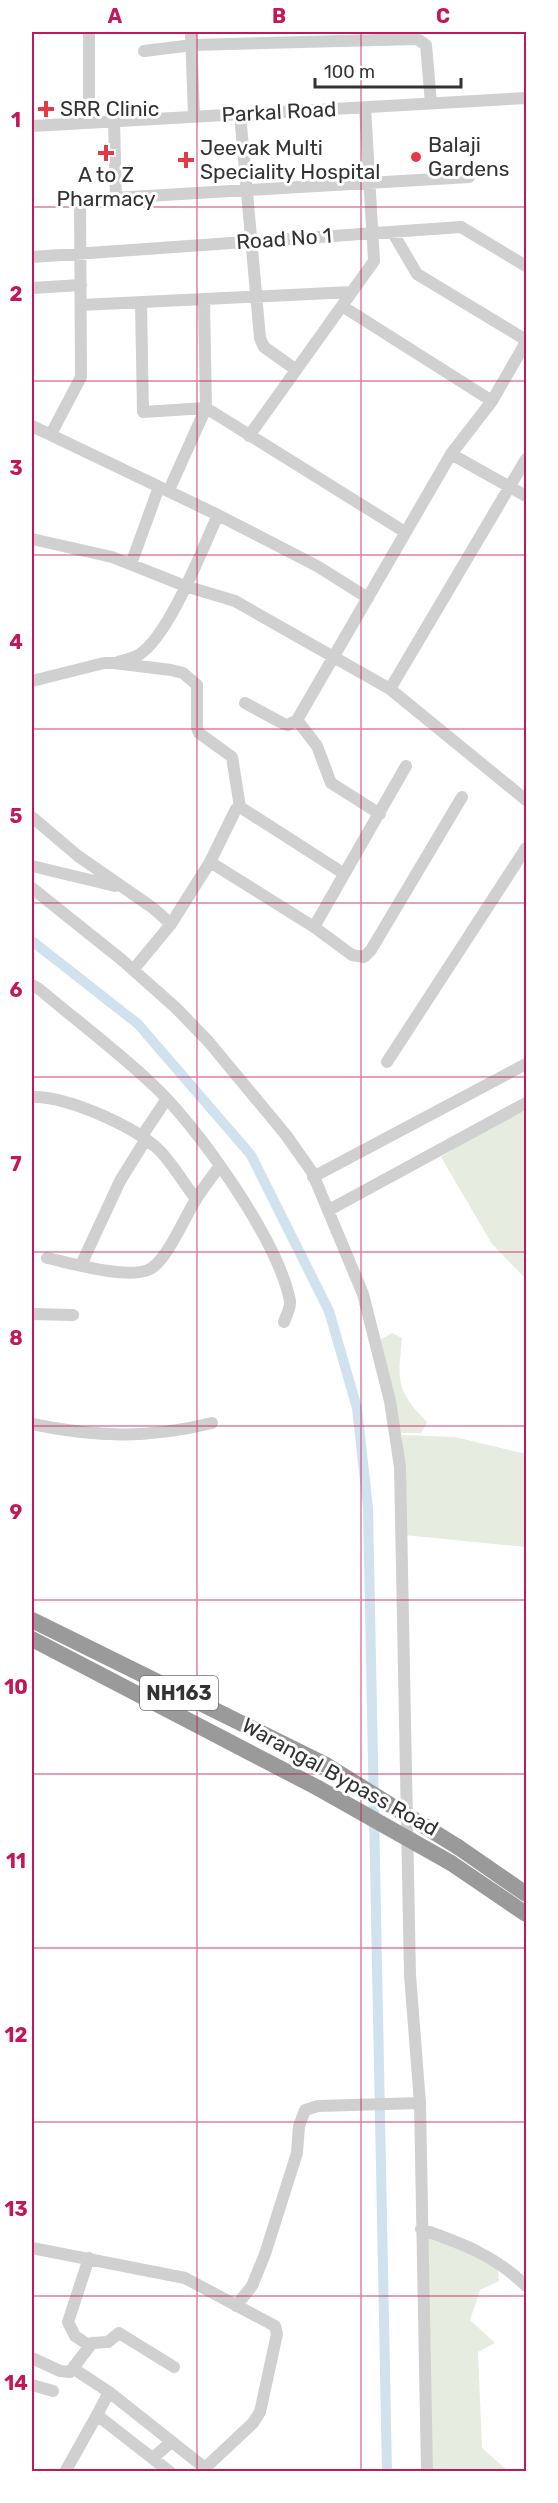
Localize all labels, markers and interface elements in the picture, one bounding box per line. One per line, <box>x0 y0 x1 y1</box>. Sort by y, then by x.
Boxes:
text: A <box>108 4 123 28</box>
text: B <box>272 4 286 28</box>
text: C <box>436 4 450 28</box>
scale bar <box>315 51 460 89</box>
text: 100 m <box>324 61 375 83</box>
place label: SRR Clinic <box>60 96 159 121</box>
street label: Parkal Road <box>221 96 337 127</box>
marker: SRR Clinic <box>37 100 55 118</box>
text: 1 <box>11 108 21 132</box>
place label: Balaji Gardens <box>428 132 509 181</box>
place label: Jeevak Multi Speciality Hospital <box>200 135 380 184</box>
marker: A to Z Pharmacy <box>99 146 113 160</box>
marker: Balaji Gardens <box>409 150 423 164</box>
marker: Jeevak Multi Speciality Hospital <box>177 151 195 169</box>
place label: A to Z Pharmacy <box>57 162 156 211</box>
street label: Road No 1 <box>235 223 333 254</box>
text: 2 <box>10 282 23 306</box>
text: 3 <box>9 456 23 480</box>
text: 4 <box>9 630 23 654</box>
text: 5 <box>10 804 23 828</box>
text: 6 <box>9 978 23 1002</box>
text: 7 <box>10 1152 22 1176</box>
text: 8 <box>9 1326 23 1350</box>
text: 9 <box>10 1500 23 1524</box>
text: 10 <box>4 1675 28 1699</box>
road number: NH163 <box>140 1676 218 1710</box>
street label: Warangal Bypass Road <box>238 1712 443 1841</box>
text: 11 <box>6 1849 26 1873</box>
text: 12 <box>5 2023 27 2047</box>
text: 13 <box>4 2197 28 2221</box>
text: 14 <box>4 2371 28 2395</box>

